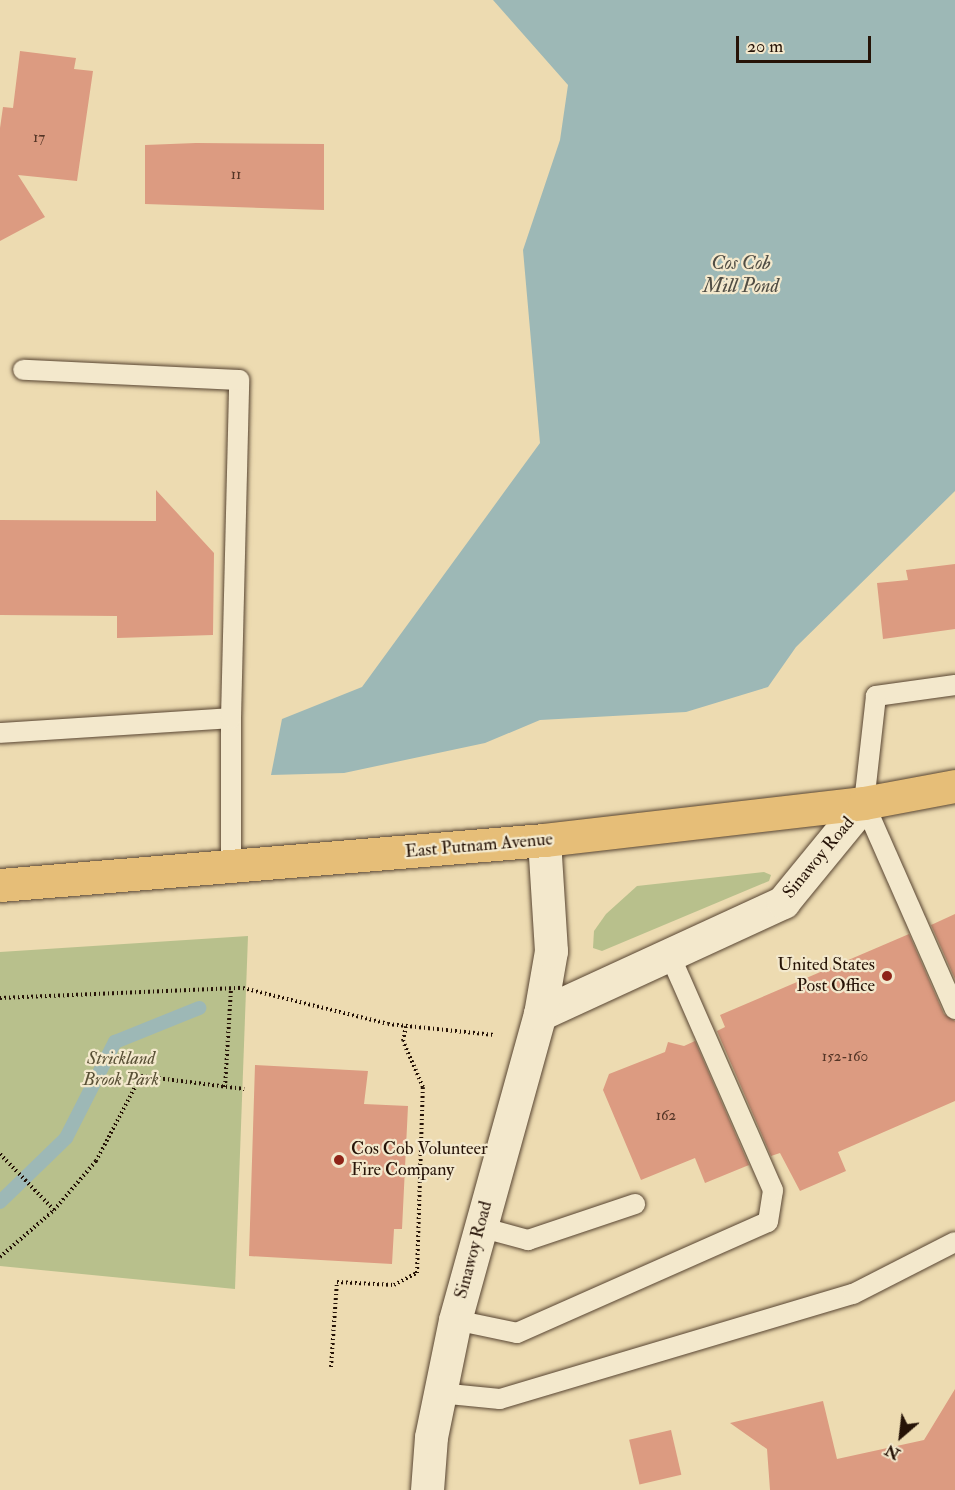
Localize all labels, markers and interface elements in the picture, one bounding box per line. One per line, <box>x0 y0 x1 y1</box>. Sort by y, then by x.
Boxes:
scale bar <box>739 24 874 62</box>
text: 20 m <box>747 35 783 58</box>
house number: 17 <box>33 129 45 147</box>
house number: 11 <box>231 166 241 184</box>
water label: Cos Cob Mill Pond <box>703 251 779 298</box>
street label: Sinawoy Road <box>779 813 859 903</box>
street label: East Putnam Avenue <box>404 829 554 863</box>
place label: United States Post Office <box>778 955 875 998</box>
marker: United States Post Office <box>880 969 894 983</box>
house number: 152-160 <box>822 1048 868 1066</box>
park label: Strickland Brook Park <box>83 1049 159 1092</box>
house number: 162 <box>656 1107 676 1125</box>
place label: Cos Cob Volunteer Fire Company <box>351 1139 488 1182</box>
marker: Cos Cob Volunteer Fire Company <box>332 1153 346 1167</box>
street label: Sinawoy Road <box>451 1199 497 1301</box>
north arrow <box>871 1406 931 1466</box>
text: N <box>882 1440 904 1464</box>

